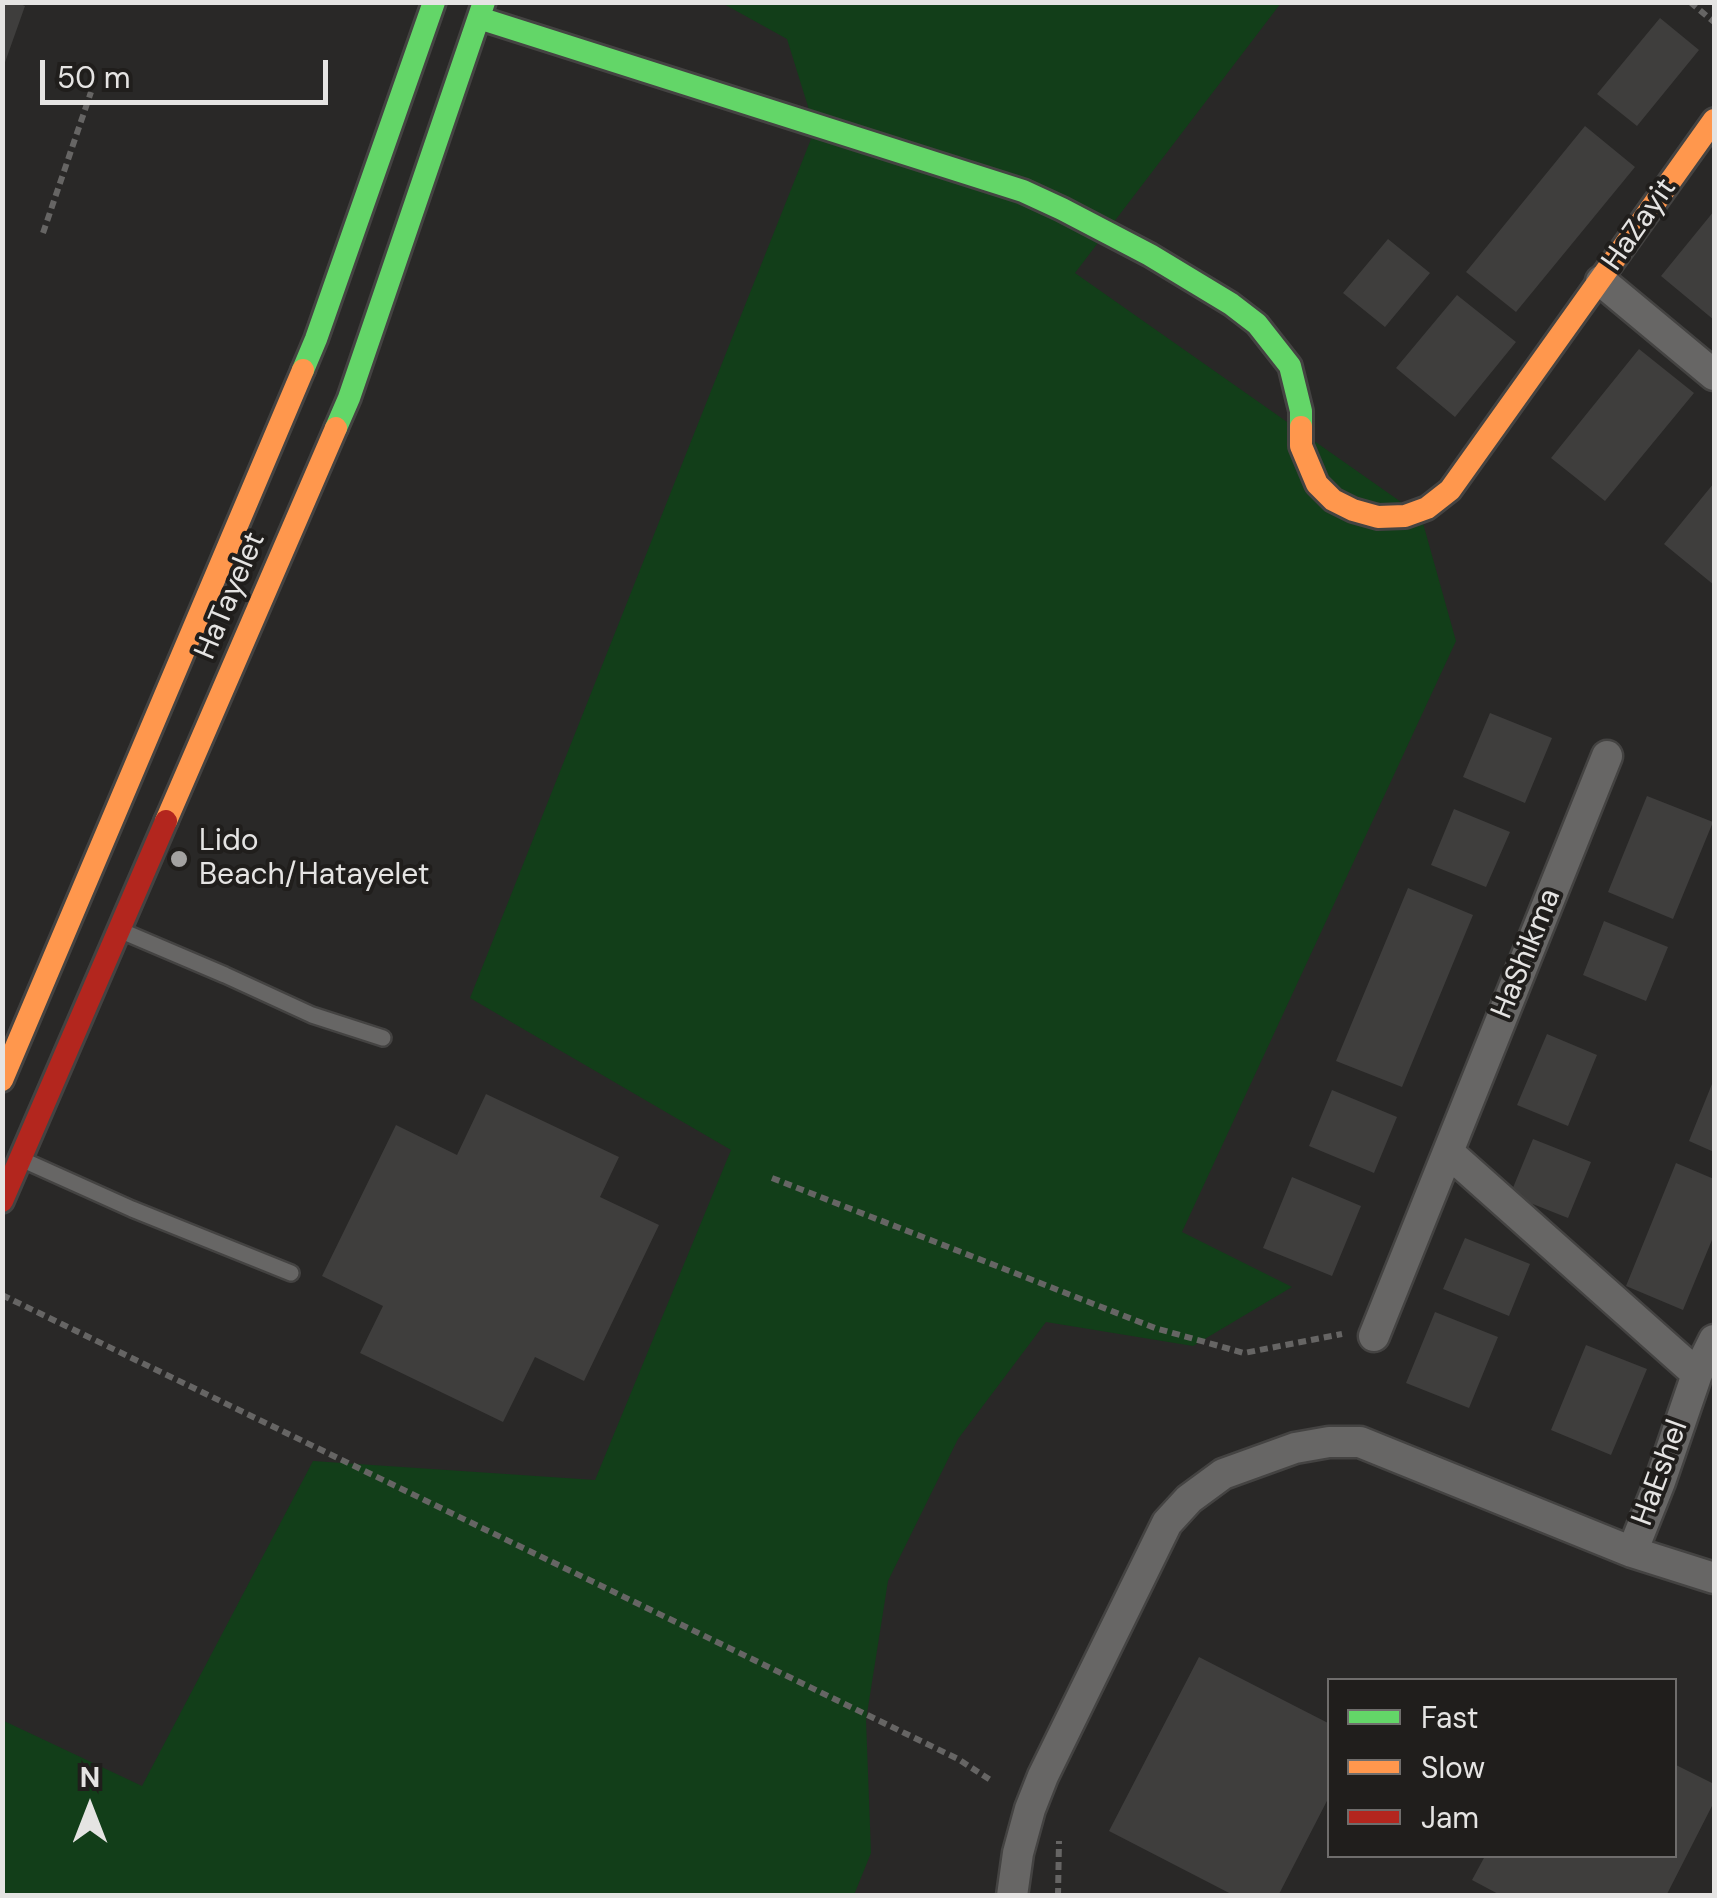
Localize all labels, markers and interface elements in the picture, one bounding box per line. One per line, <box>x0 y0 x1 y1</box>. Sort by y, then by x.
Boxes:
scale bar <box>45 40 332 102</box>
text: 50 m <box>57 58 131 97</box>
street label: HaZayit <box>1595 172 1685 278</box>
street label: HaTayelet <box>188 527 274 665</box>
place label: Lido Beach/Hatayelet <box>199 824 430 894</box>
marker: Lido Beach/Hatayelet <box>168 848 190 870</box>
street label: HaShikma <box>1485 884 1569 1024</box>
street label: HaEshel <box>1625 1415 1697 1531</box>
legend <box>1327 1678 1677 1858</box>
text: Fast <box>1421 1698 1479 1737</box>
text: Slow <box>1421 1748 1485 1787</box>
north arrow <box>40 1758 140 1858</box>
text: N <box>80 1759 100 1796</box>
text: Jam <box>1421 1798 1479 1837</box>

